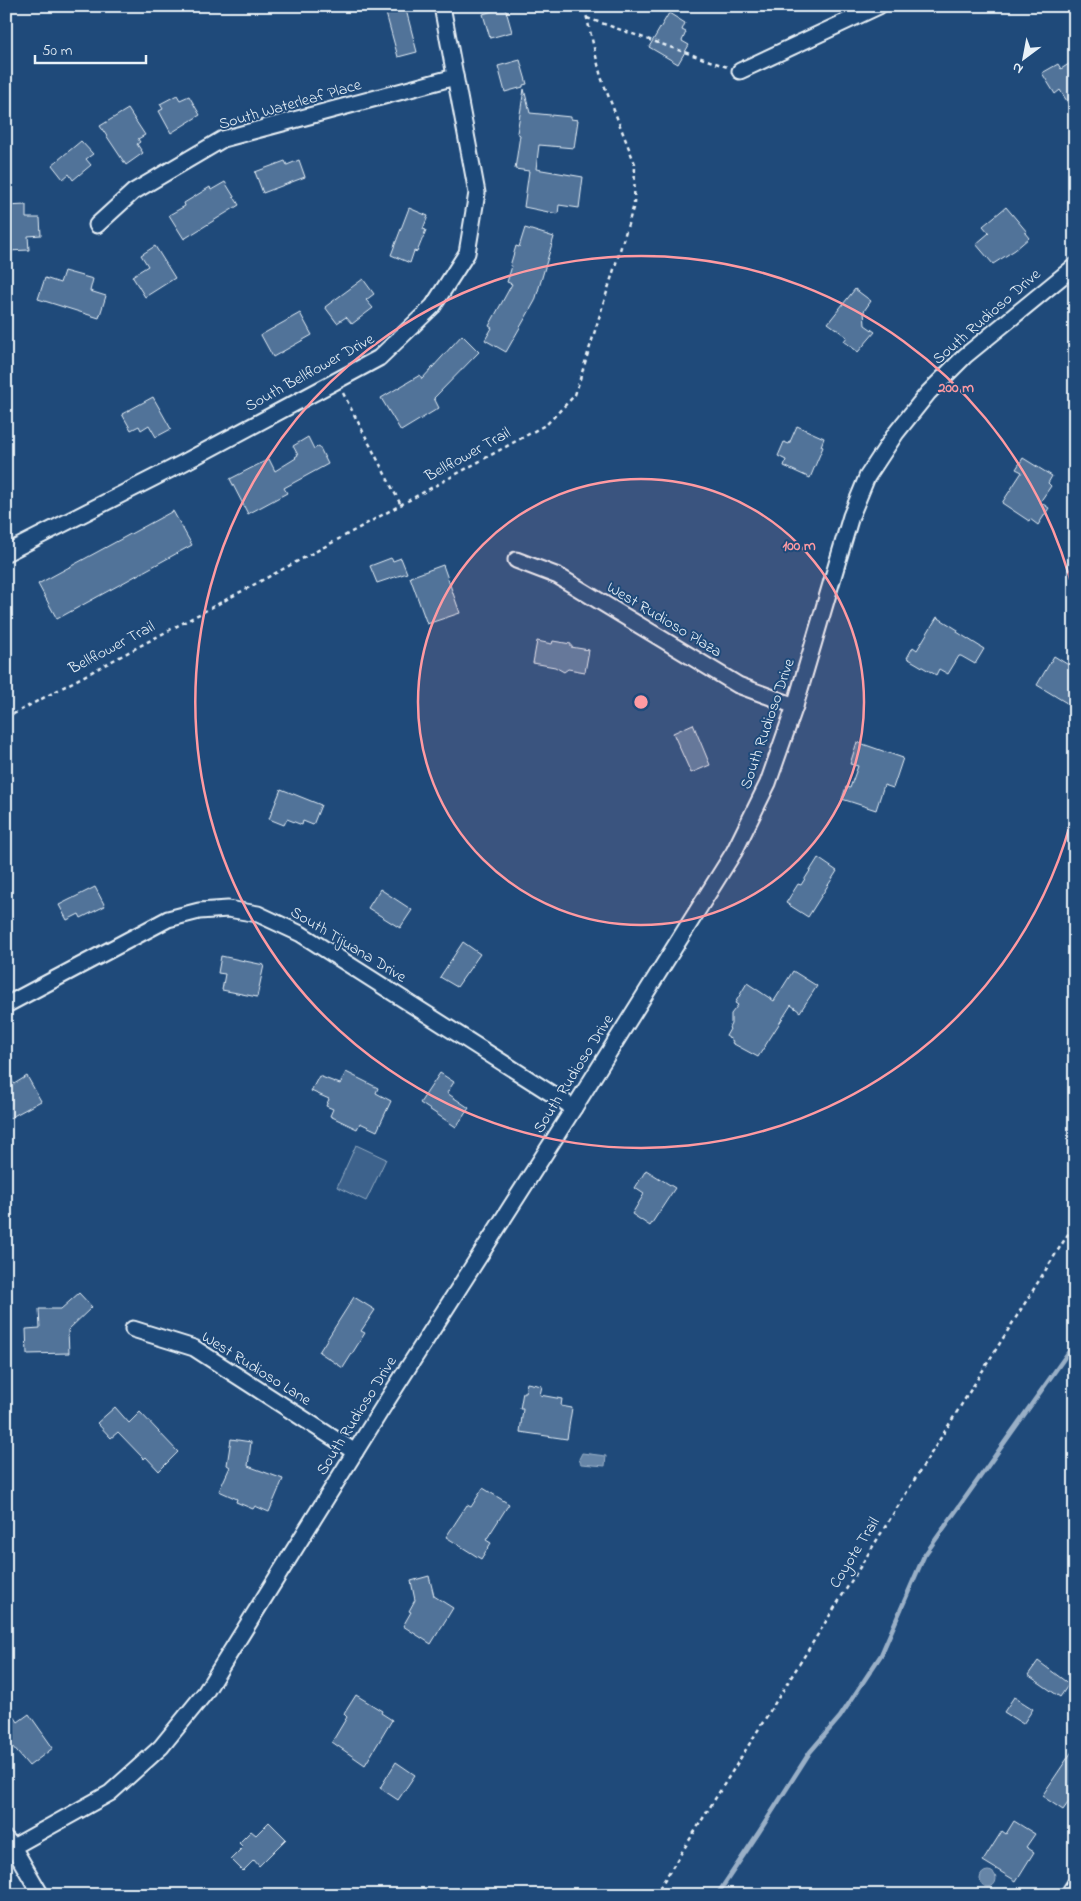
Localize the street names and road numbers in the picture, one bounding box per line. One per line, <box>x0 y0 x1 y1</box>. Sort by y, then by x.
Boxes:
street label: South Waterleaf Place <box>216 73 365 137</box>
street label: South Rudioso Drive <box>928 263 1047 371</box>
street label: South Bellflower Drive <box>241 327 380 419</box>
street label: Bellflower Trail <box>420 421 515 489</box>
street label: West Rudioso Plaza <box>602 576 726 664</box>
street label: Bellflower Trail <box>64 615 160 681</box>
street label: South Rudioso Drive <box>734 655 802 793</box>
street label: South Tijuana Drive <box>285 901 411 990</box>
street label: South Rudioso Drive <box>528 1009 621 1138</box>
street label: West Rudioso Lane <box>197 1326 316 1413</box>
street label: South Rudioso Drive <box>311 1351 404 1480</box>
street label: Coyote Trail <box>824 1513 886 1593</box>

